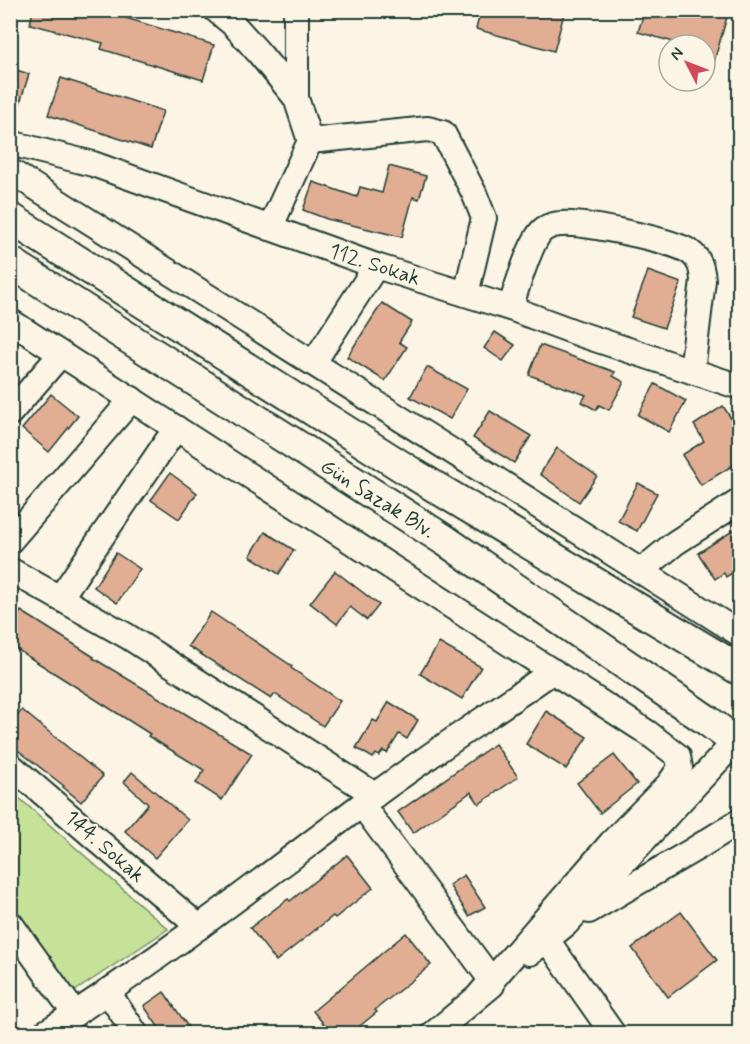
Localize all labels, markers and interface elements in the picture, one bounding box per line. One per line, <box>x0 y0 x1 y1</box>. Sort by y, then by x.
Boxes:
north arrow <box>657 33 717 93</box>
text: N <box>666 43 688 65</box>
street label: 112. Sokak <box>326 237 424 293</box>
street label: Gün Sazak Blv. <box>315 452 440 545</box>
street label: 144. Sokak <box>58 804 150 889</box>

